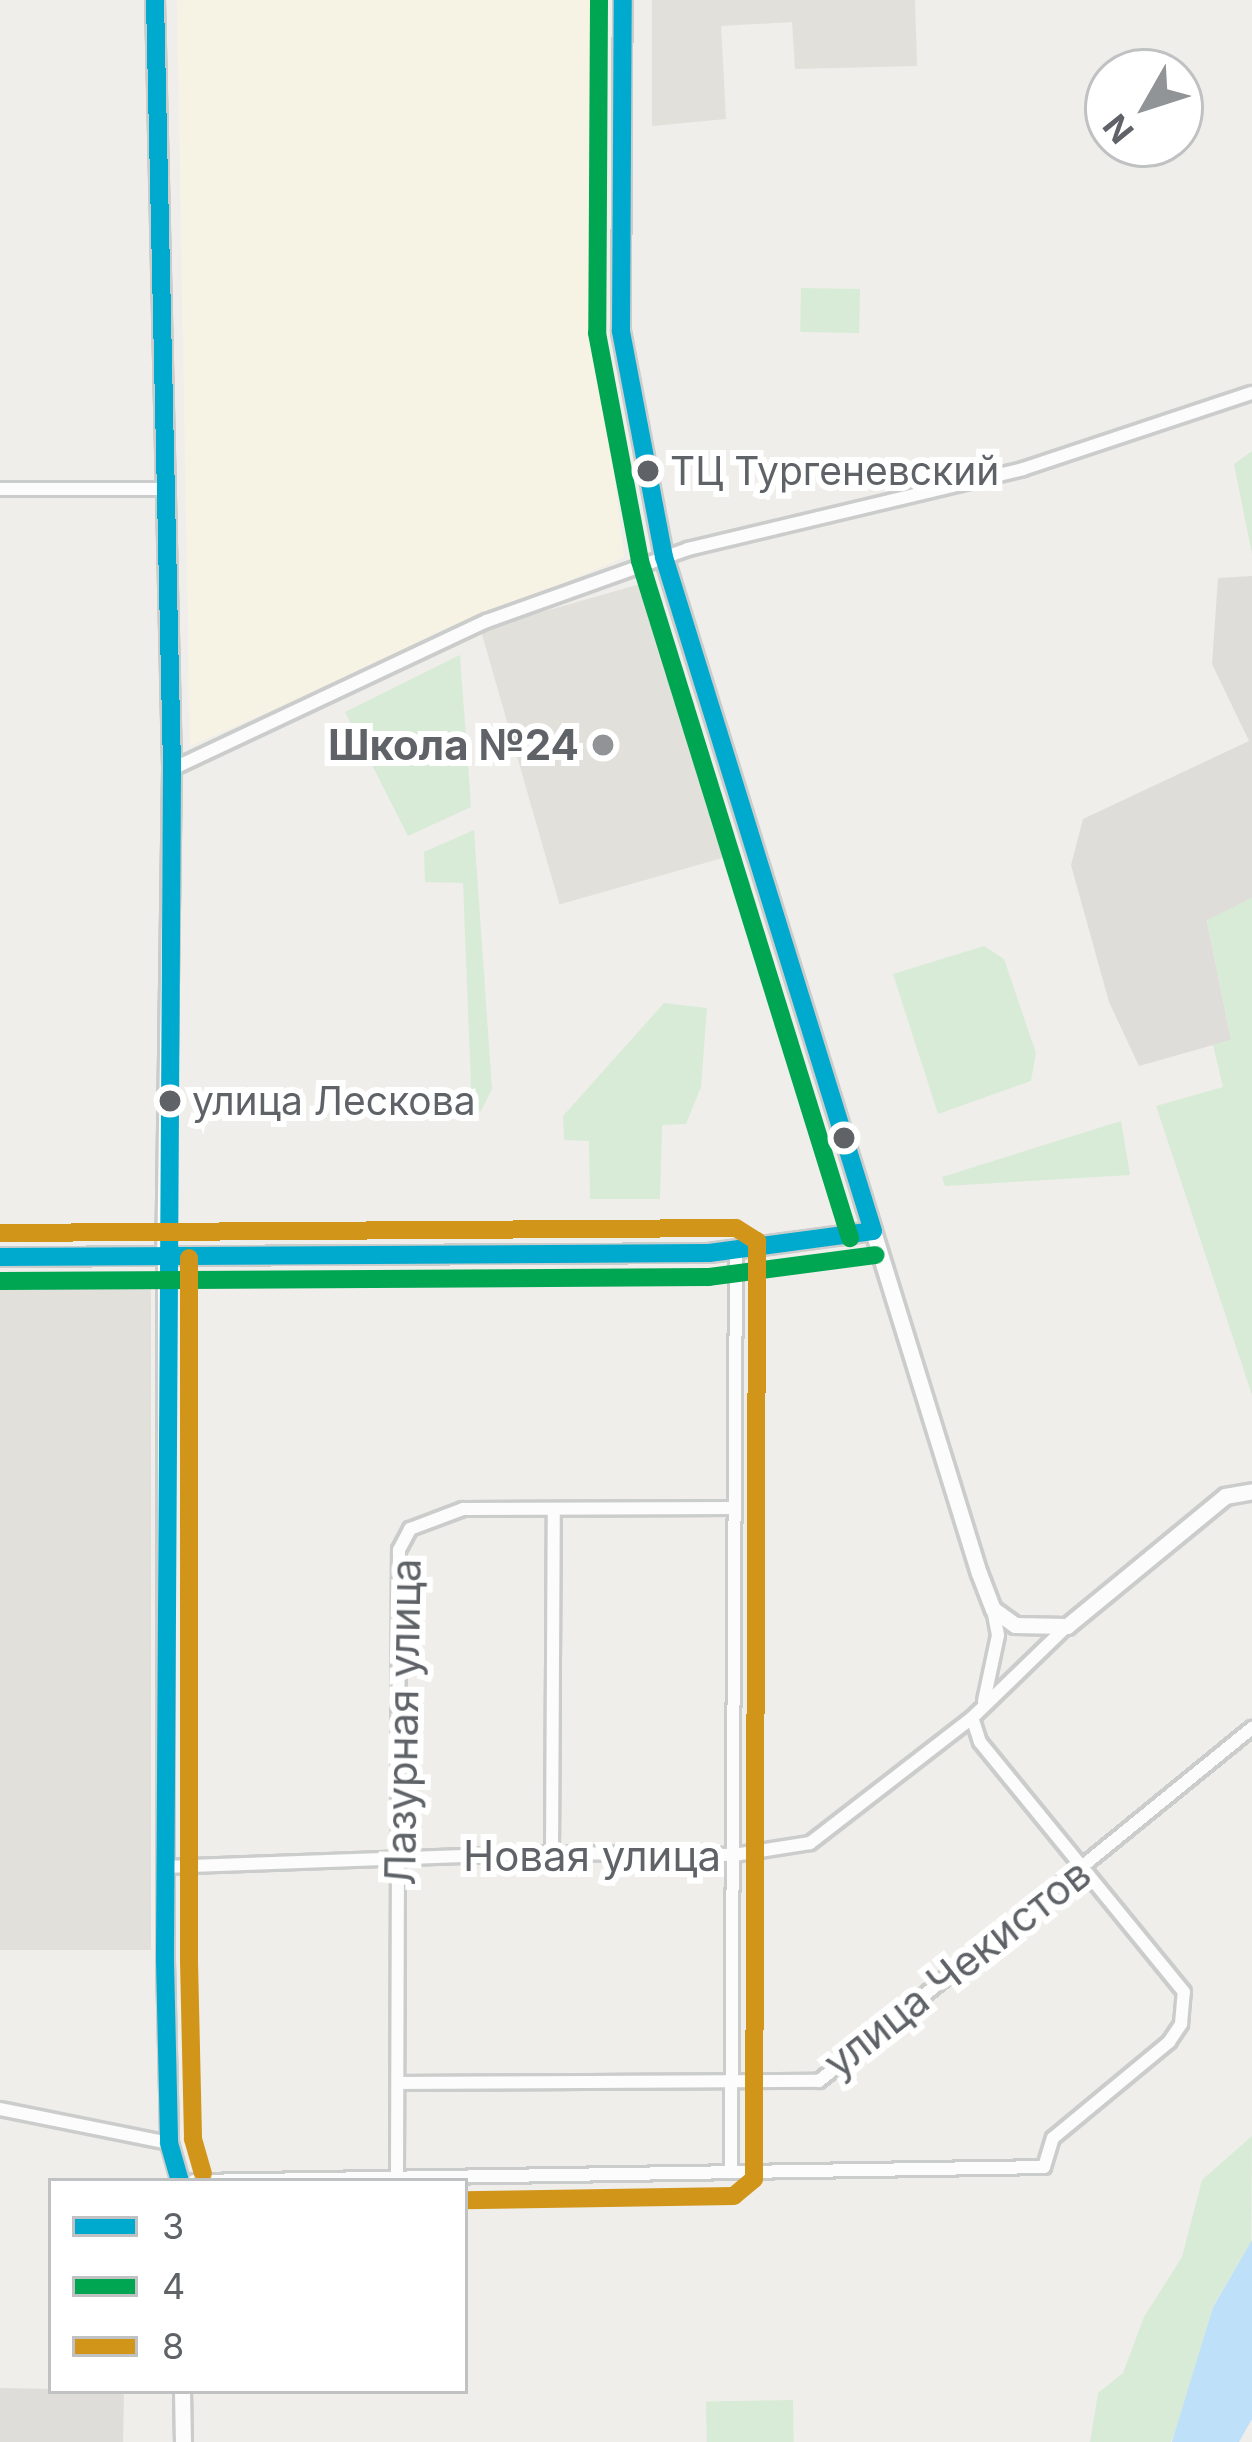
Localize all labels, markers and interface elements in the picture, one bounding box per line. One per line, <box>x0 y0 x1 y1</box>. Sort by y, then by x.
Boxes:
north arrow <box>1084 48 1204 168</box>
text: N <box>1095 106 1142 151</box>
place label: ТЦ Тургеневский <box>670 448 999 494</box>
marker: ТЦ Тургеневский <box>637 460 659 482</box>
place label: Школа №24 <box>328 720 579 770</box>
marker: Школа №24 <box>590 732 616 758</box>
place label: улица Лескова <box>192 1078 476 1124</box>
marker: улица Лескова <box>159 1090 181 1112</box>
unlabelled marker <box>833 1127 855 1149</box>
street label: Лазурная улица <box>375 1558 431 1886</box>
street label: Новая улица <box>463 1831 721 1881</box>
street label: улица Чекистов <box>814 1848 1100 2088</box>
legend <box>48 2178 468 2394</box>
text: 3 <box>162 2204 184 2248</box>
text: 4 <box>162 2264 185 2308</box>
text: 8 <box>162 2324 184 2368</box>

